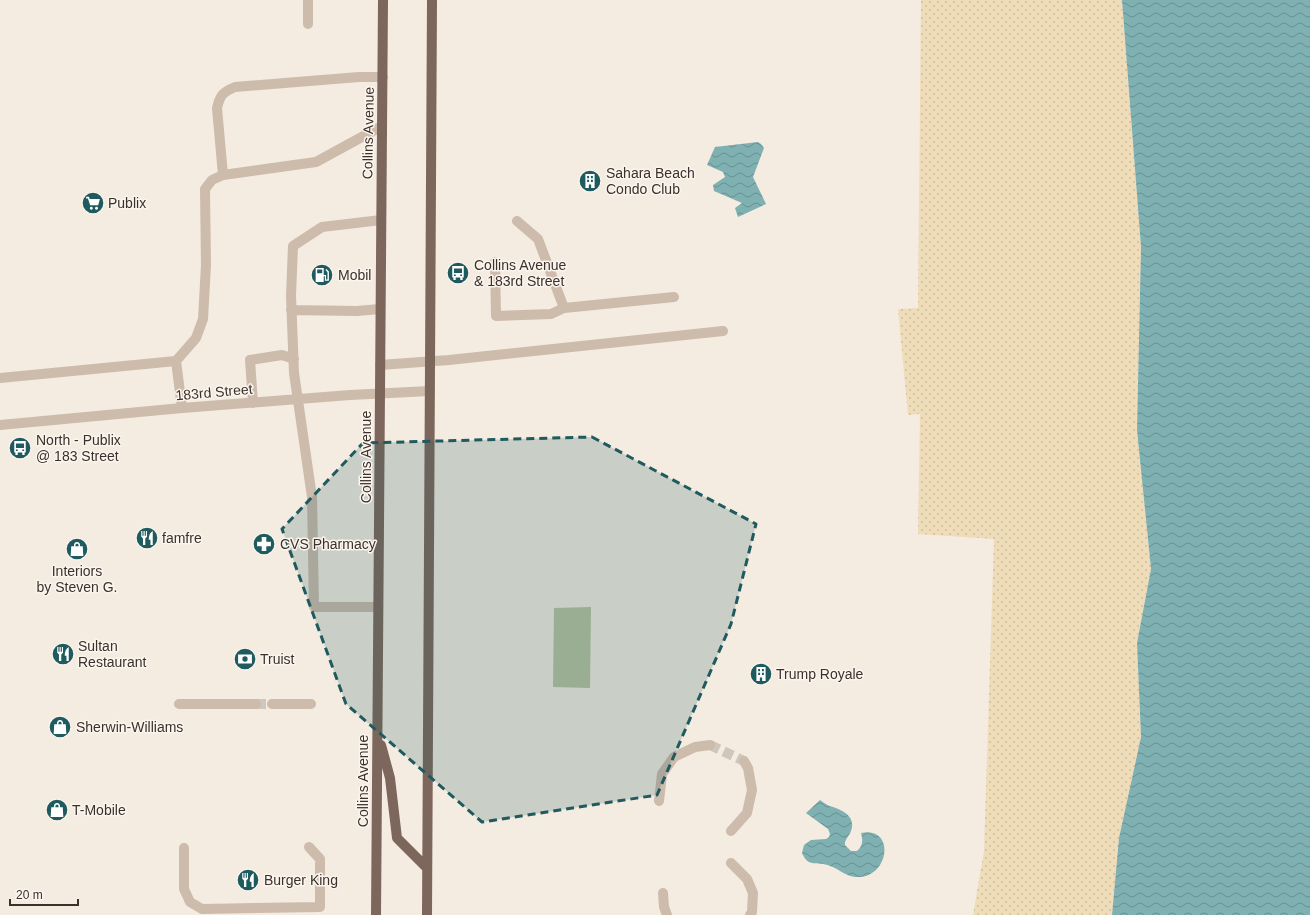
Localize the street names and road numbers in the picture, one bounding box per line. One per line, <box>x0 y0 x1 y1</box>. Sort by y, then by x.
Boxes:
street label: Collins Avenue <box>359 86 377 179</box>
street label: 183rd Street <box>175 381 253 403</box>
street label: Collins Avenue <box>358 411 374 503</box>
street label: Collins Avenue <box>355 735 371 827</box>

